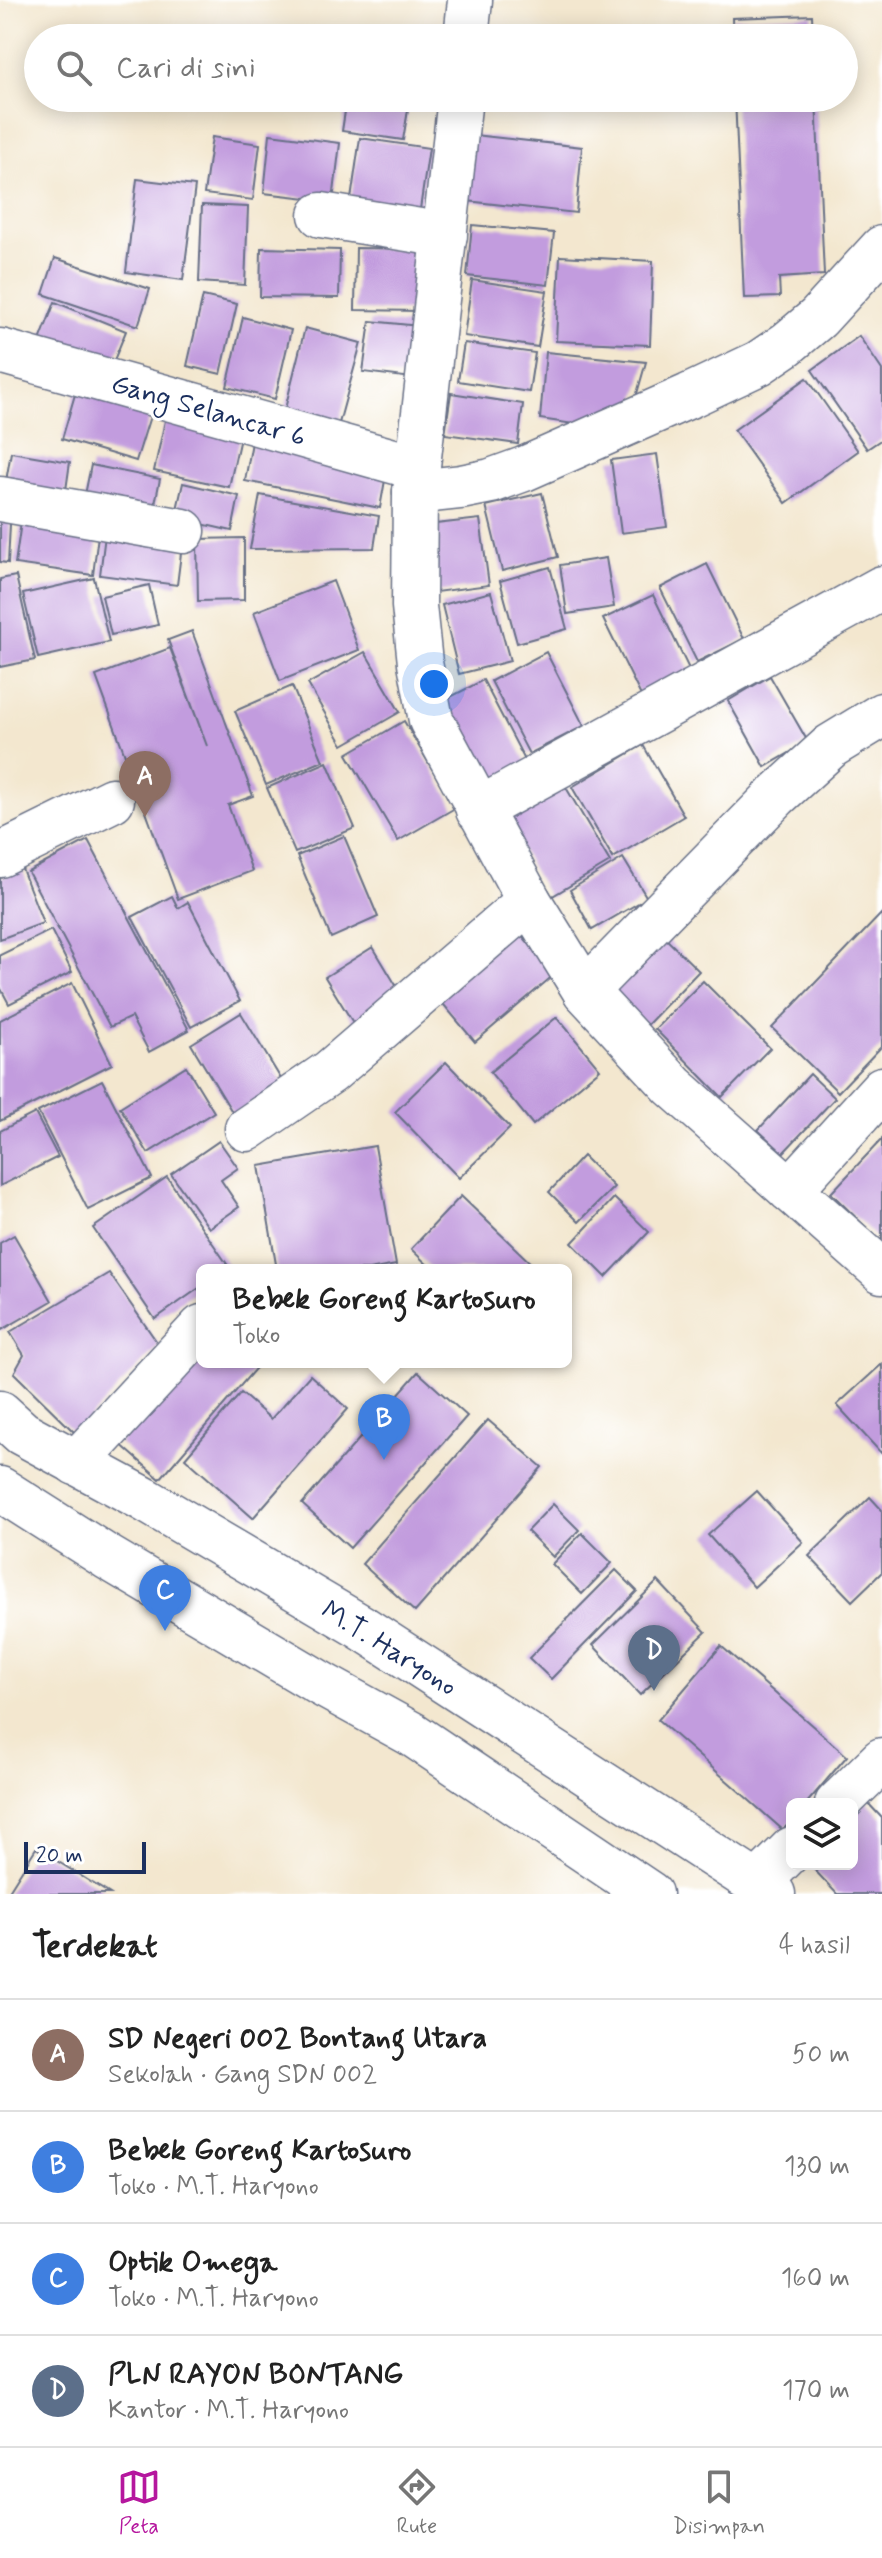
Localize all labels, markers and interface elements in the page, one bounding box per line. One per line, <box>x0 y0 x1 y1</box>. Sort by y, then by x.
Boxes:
search box <box>24 24 858 112</box>
icon: search <box>52 46 96 90</box>
text: Cari di sini <box>116 49 256 88</box>
street label: Gang Selancar 6 <box>106 366 310 459</box>
your location <box>414 664 454 704</box>
pin: A <box>119 751 171 817</box>
popup <box>196 1264 572 1368</box>
text: Bebek Goreng Kartosuro <box>232 1280 536 1319</box>
text: Toko <box>232 1319 280 1353</box>
pin: B <box>358 1394 410 1460</box>
pin: C <box>139 1565 191 1631</box>
street label: M.T. Haryono <box>314 1593 464 1705</box>
pin: D <box>628 1625 680 1691</box>
map controls <box>786 1798 858 1870</box>
button: layers <box>786 1798 858 1870</box>
scale bar <box>24 1838 146 1874</box>
text: 20 m <box>36 1842 83 1870</box>
text: Terdekat <box>32 1924 158 1969</box>
text: 4 hasil <box>779 1929 850 1963</box>
text: SD Negeri 002 Bontang Utara <box>108 2019 487 2058</box>
text: A <box>49 2038 67 2072</box>
text: 50 m <box>792 2038 850 2072</box>
text: Sekolah · Gang SDN 002 <box>108 2058 377 2092</box>
text: Bebek Goreng Kartosuro <box>108 2131 412 2170</box>
text: B <box>50 2150 66 2184</box>
text: 130 m <box>784 2150 850 2184</box>
text: Toko · M.T. Haryono <box>108 2170 319 2204</box>
text: Optik Omega <box>108 2243 277 2282</box>
text: C <box>49 2262 67 2296</box>
text: 160 m <box>781 2262 850 2296</box>
text: Toko · M.T. Haryono <box>108 2282 319 2316</box>
text: PLN RAYON BONTANG <box>108 2355 403 2394</box>
text: D <box>49 2374 67 2408</box>
text: 170 m <box>782 2374 850 2408</box>
text: Kantor · M.T. Haryono <box>108 2394 349 2428</box>
tab: Peta <box>117 2465 161 2541</box>
tab: Rute <box>395 2465 439 2541</box>
tab: Disimpan <box>673 2465 765 2541</box>

